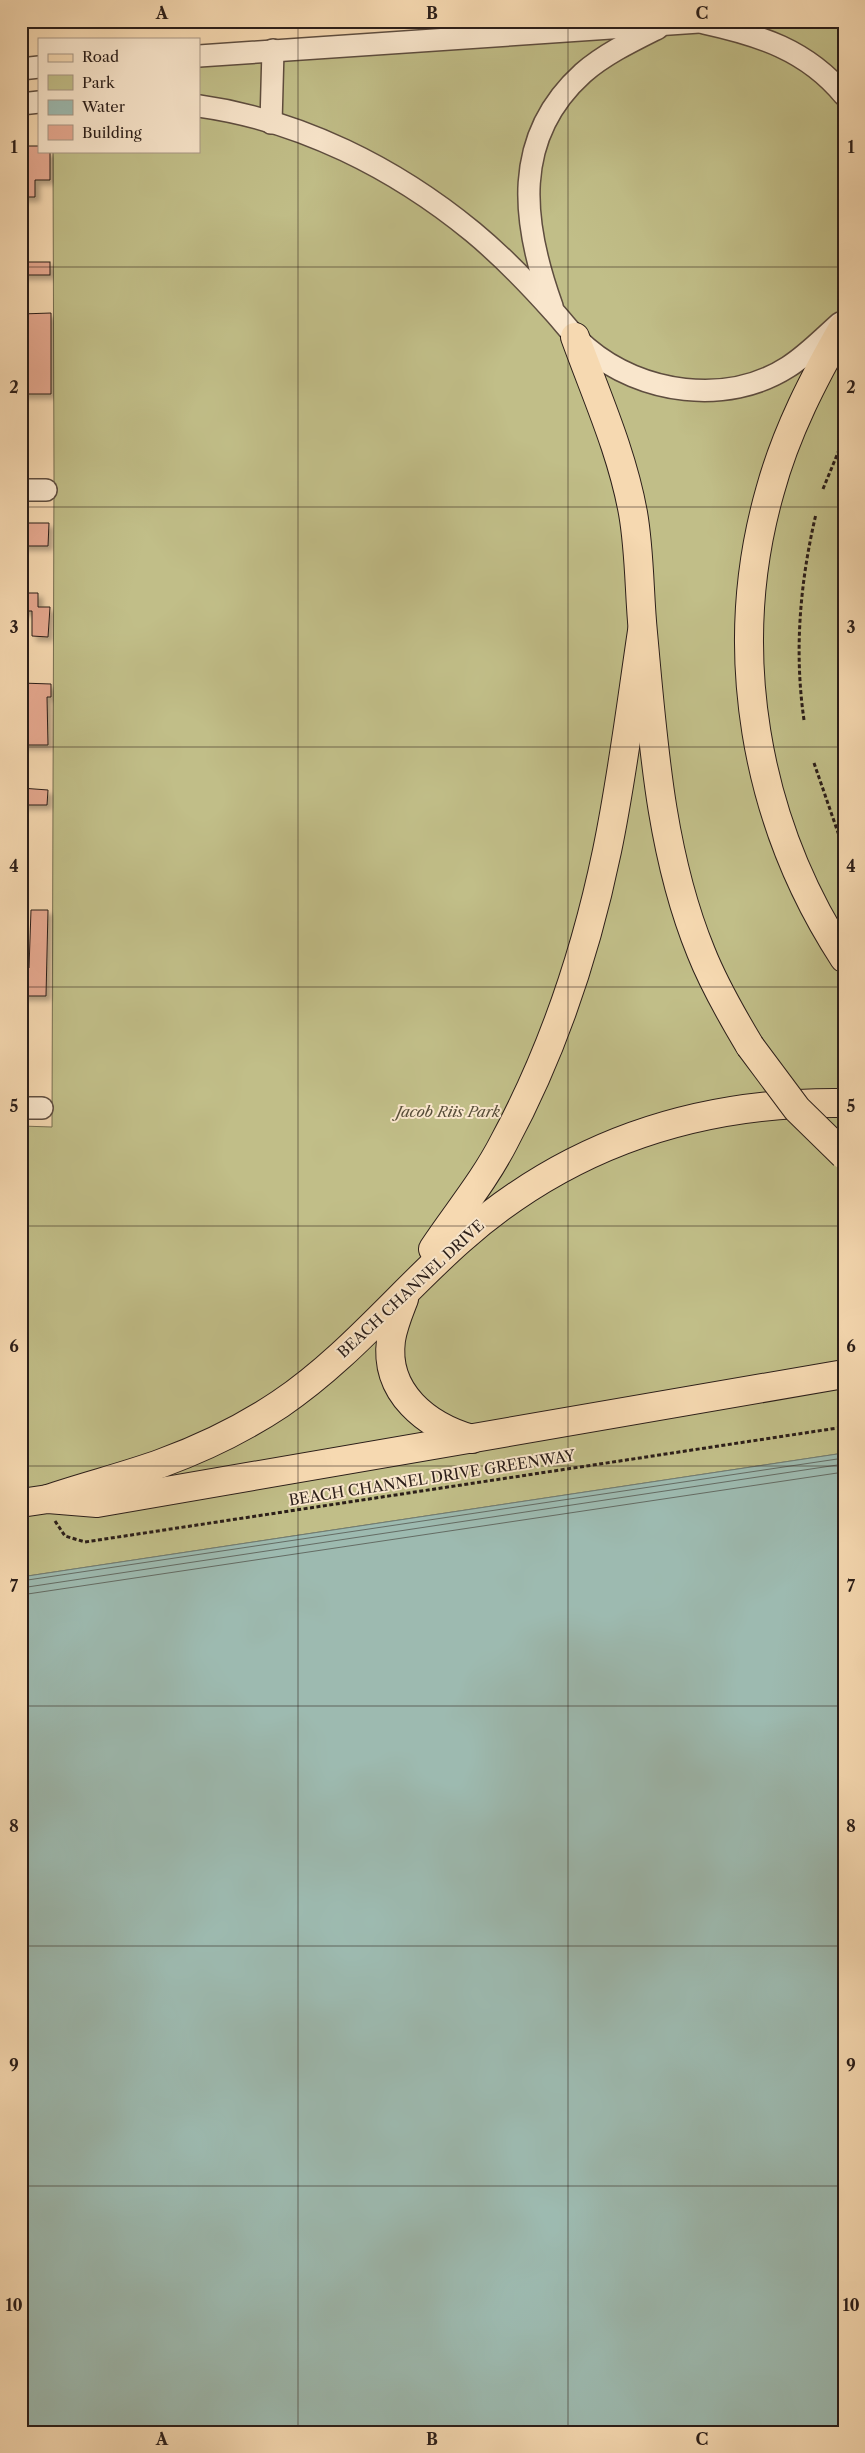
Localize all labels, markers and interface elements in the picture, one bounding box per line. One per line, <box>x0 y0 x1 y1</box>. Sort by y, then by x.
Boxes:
text: A <box>155 3 169 23</box>
text: B <box>426 3 438 23</box>
text: C <box>696 3 708 23</box>
legend <box>38 38 200 152</box>
text: Road <box>82 47 119 66</box>
text: Park <box>82 73 116 92</box>
text: Water <box>81 97 126 116</box>
text: Building <box>82 123 142 142</box>
text: 1 <box>10 137 18 157</box>
text: 1 <box>847 137 855 157</box>
text: 2 <box>9 377 19 397</box>
text: 2 <box>846 377 856 397</box>
text: 3 <box>9 617 19 637</box>
text: 3 <box>846 617 856 637</box>
text: 4 <box>9 856 19 876</box>
text: 4 <box>846 856 856 876</box>
text: 5 <box>10 1096 19 1116</box>
text: 5 <box>847 1096 856 1116</box>
park label: Jacob Riis Park <box>392 1102 500 1121</box>
street label: BEACH CHANNEL DRIVE <box>333 1216 488 1362</box>
text: 6 <box>9 1336 19 1356</box>
text: 6 <box>846 1336 856 1356</box>
street label: BEACH CHANNEL DRIVE GREENWAY <box>287 1445 577 1510</box>
text: 7 <box>10 1576 19 1596</box>
text: 7 <box>847 1576 856 1596</box>
text: 8 <box>9 1816 19 1836</box>
text: 8 <box>846 1816 856 1836</box>
text: 9 <box>9 2055 19 2075</box>
text: 9 <box>846 2055 856 2075</box>
text: 10 <box>5 2295 23 2315</box>
text: 10 <box>842 2295 860 2315</box>
text: A <box>155 2429 169 2449</box>
text: B <box>426 2429 438 2449</box>
text: C <box>696 2429 708 2449</box>

